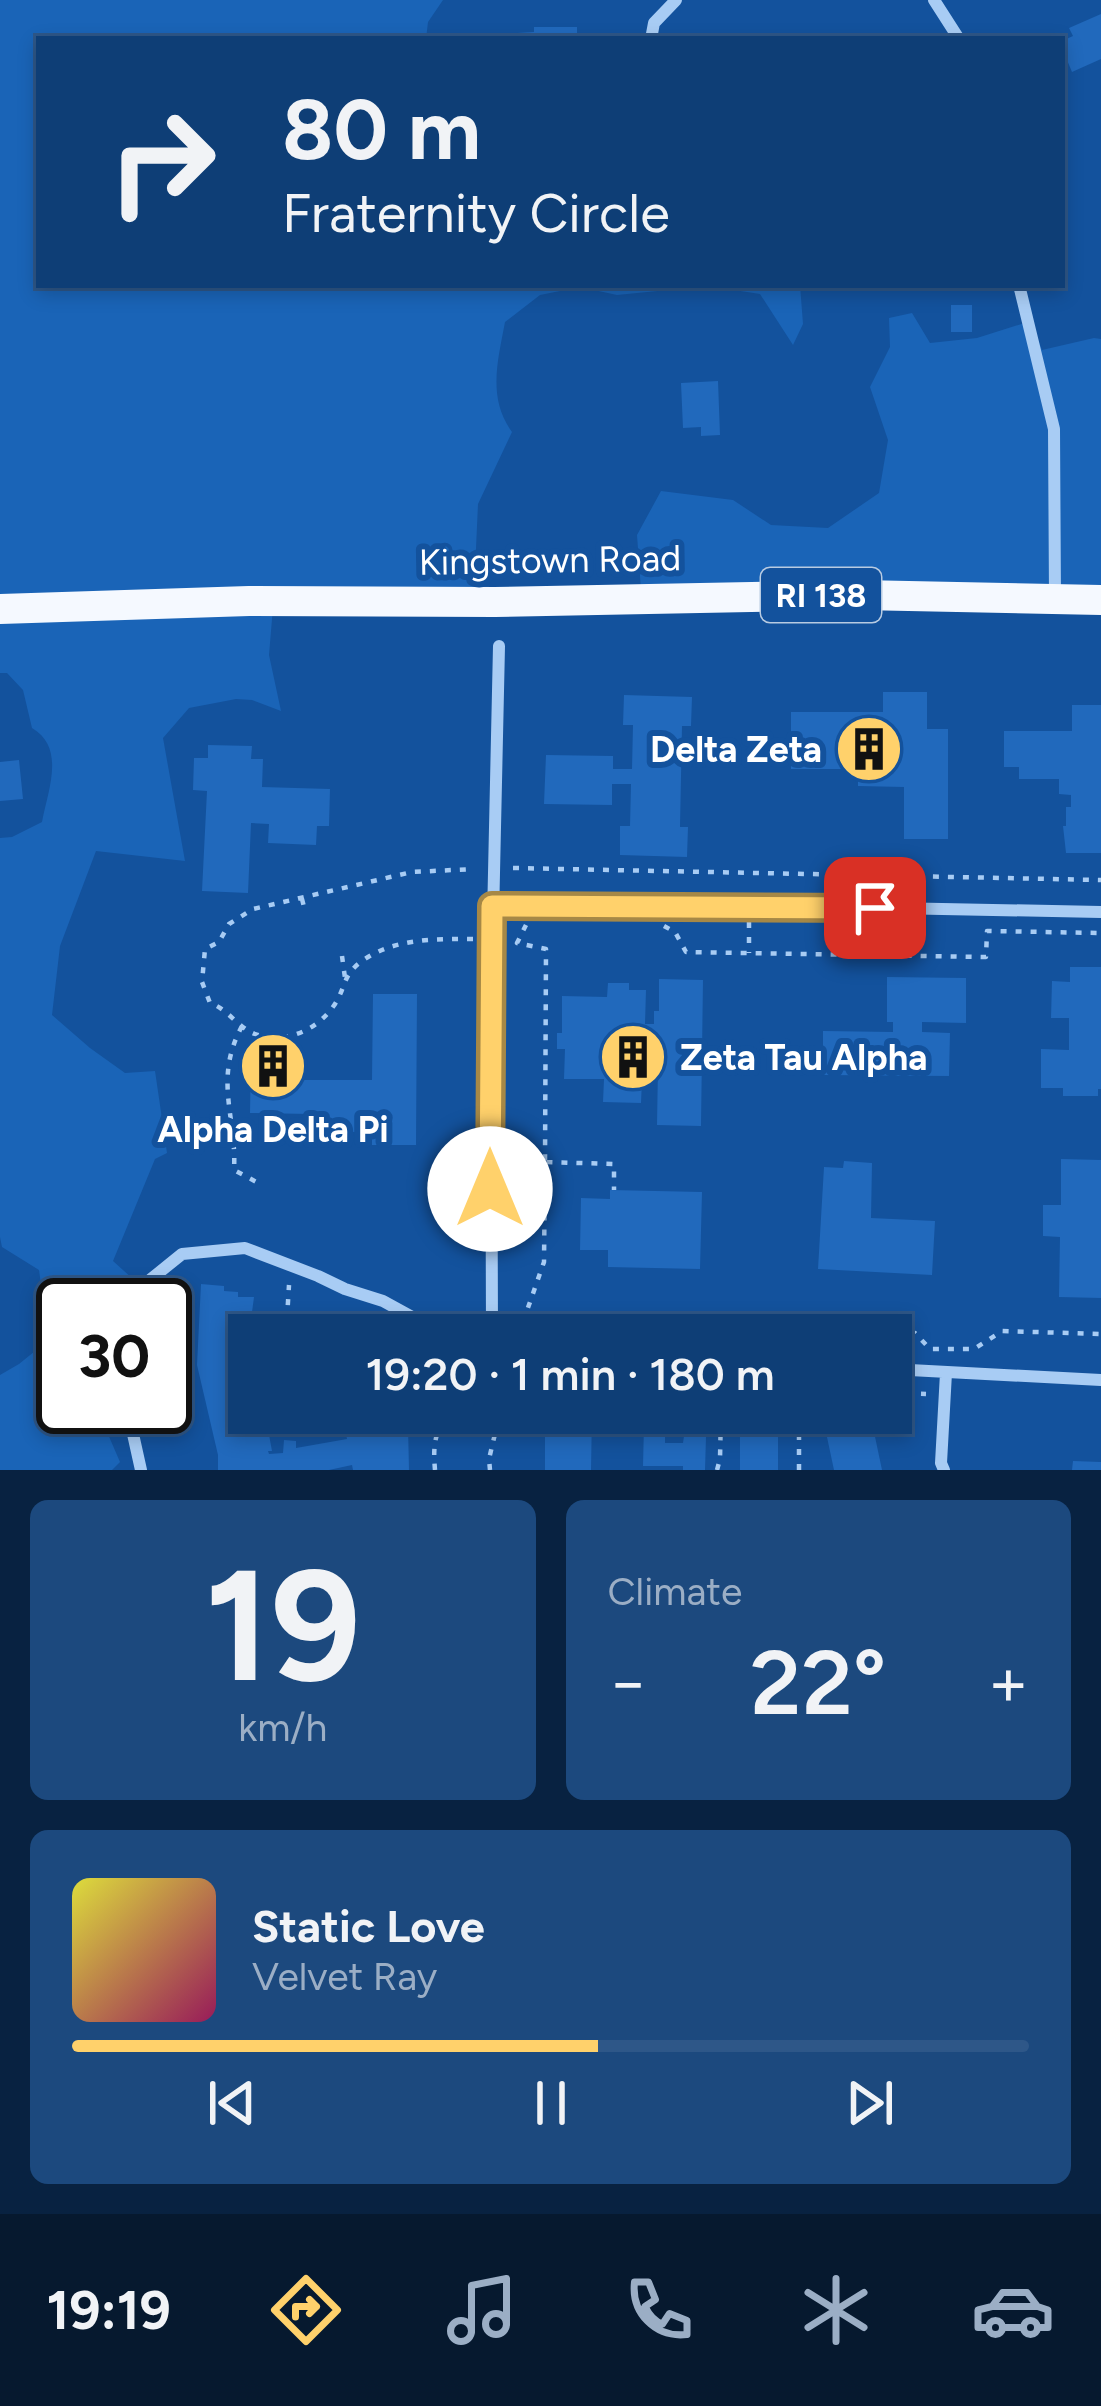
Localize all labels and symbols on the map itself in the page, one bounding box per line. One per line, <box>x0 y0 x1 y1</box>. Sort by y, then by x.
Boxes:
street label: Kingstown Road <box>418 536 682 584</box>
road number: RI 138 <box>761 568 881 622</box>
building icon: Delta Zeta <box>834 714 904 784</box>
place label: Delta Zeta <box>650 728 822 771</box>
pin <box>824 857 926 959</box>
building icon: Zeta Tau Alpha <box>598 1022 668 1092</box>
building icon: Alpha Delta Pi <box>238 1031 308 1101</box>
place label: Zeta Tau Alpha <box>680 1036 927 1079</box>
place label: Alpha Delta Pi <box>157 1108 389 1151</box>
position arrow <box>427 1126 553 1252</box>
speed limit sign: 30 <box>36 1278 192 1434</box>

